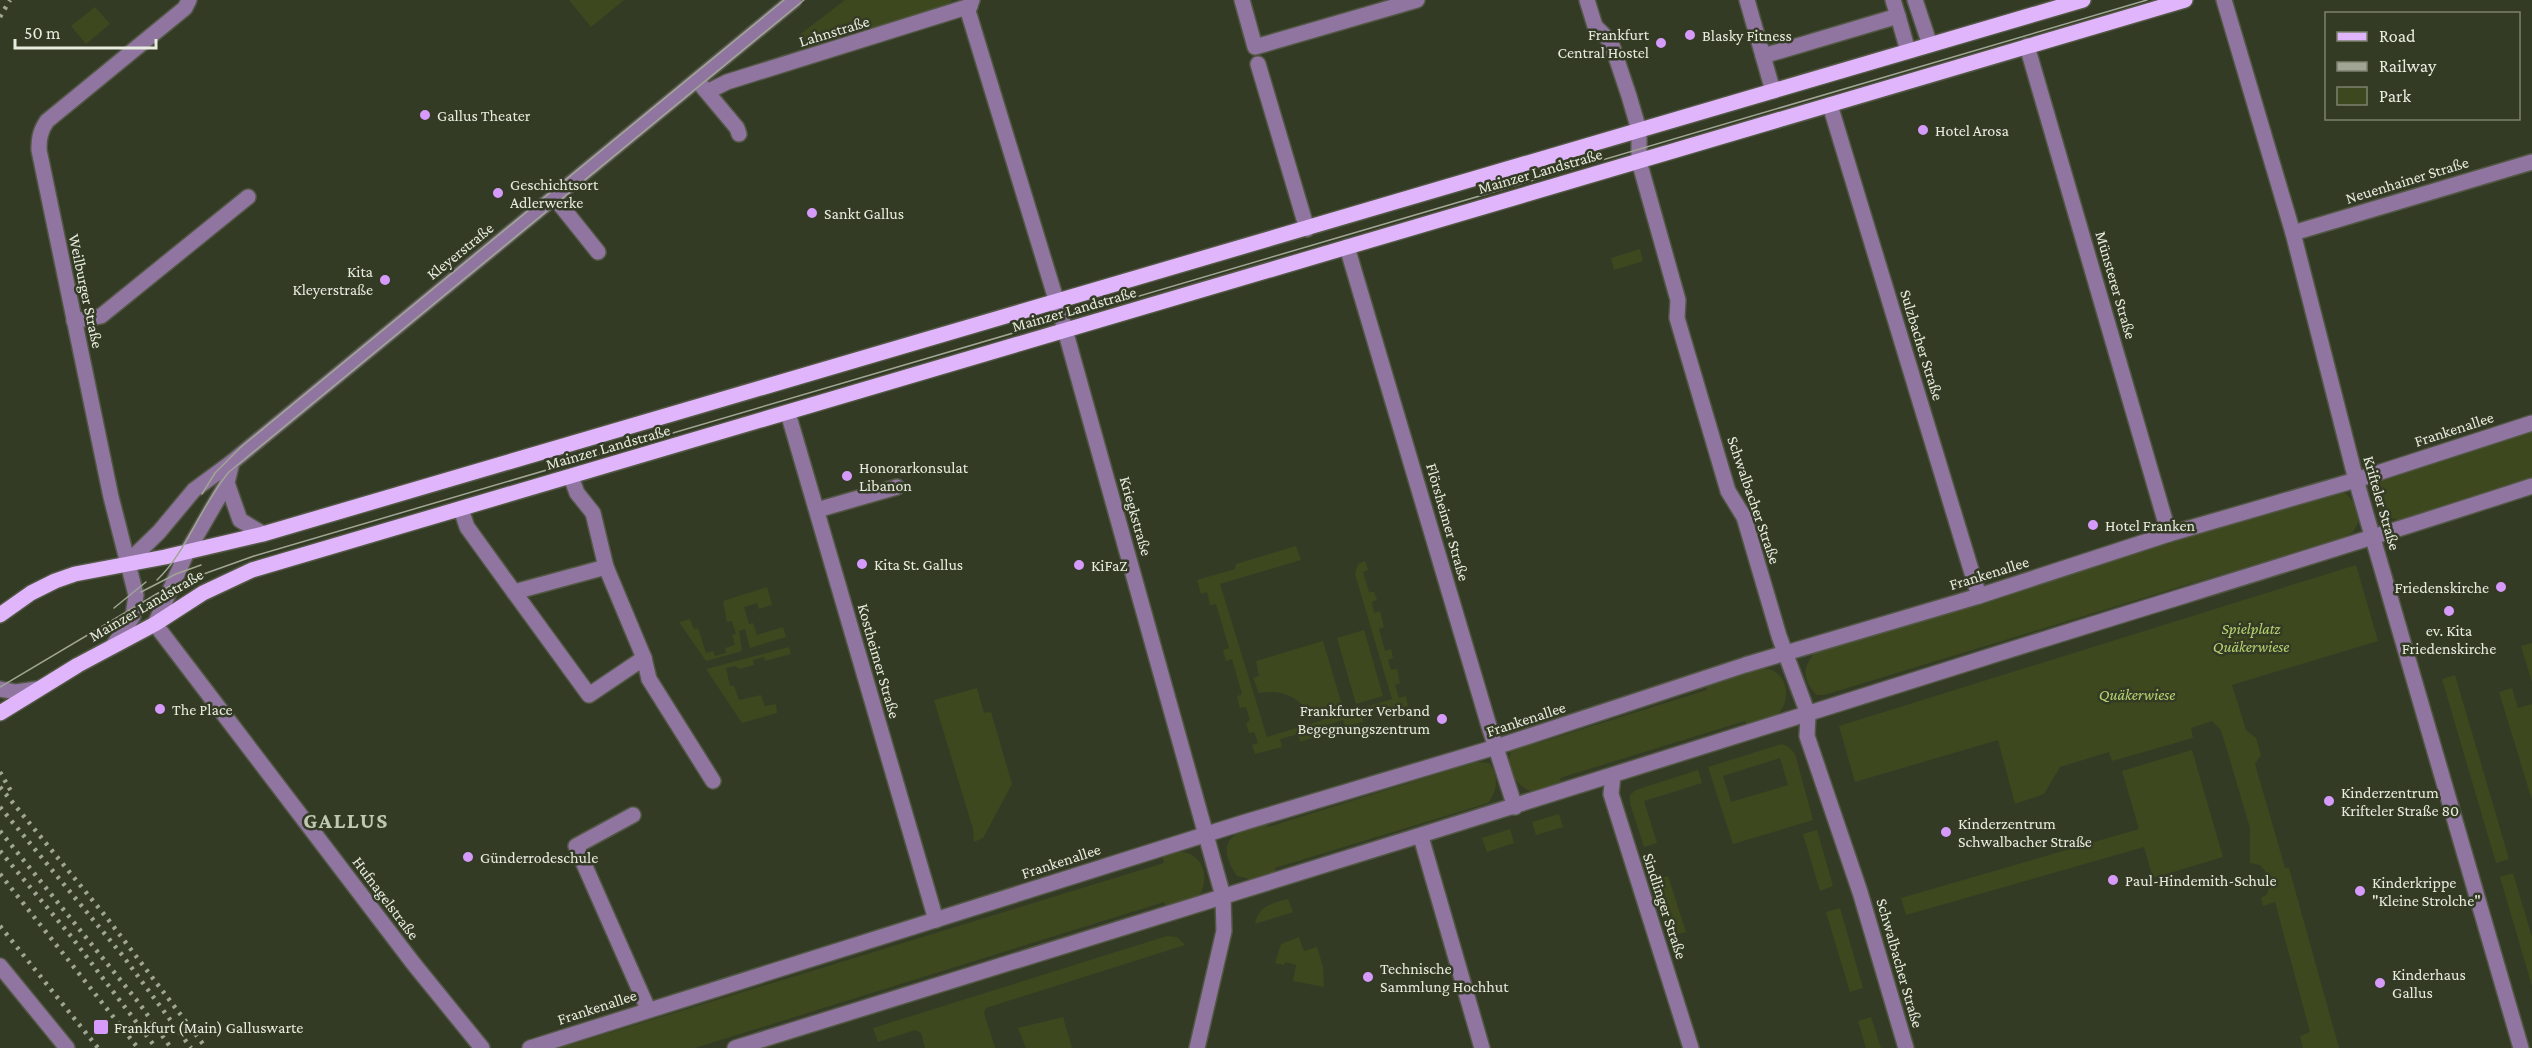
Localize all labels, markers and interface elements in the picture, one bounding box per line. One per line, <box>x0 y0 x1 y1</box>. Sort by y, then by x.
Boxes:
scale bar <box>15 12 156 50</box>
street label: Lahnstraße <box>797 12 871 50</box>
legend <box>2325 12 2520 120</box>
text: 50 m <box>24 23 61 43</box>
place label: Frankfurt Central Hostel <box>1558 26 1650 61</box>
text: Road <box>2379 26 2416 46</box>
place label: Blasky Fitness <box>1702 27 1792 45</box>
marker: Blasky Fitness <box>1683 28 1697 42</box>
marker: Frankfurt Central Hostel <box>1654 36 1668 50</box>
text: Railway <box>2379 56 2437 76</box>
text: Park <box>2379 86 2411 106</box>
place label: Gallus Theater <box>437 107 531 124</box>
marker: Gallus Theater <box>418 108 432 122</box>
place label: Hotel Arosa <box>1935 122 2010 139</box>
marker: Hotel Arosa <box>1916 123 1930 137</box>
street label: Mainzer Landstraße <box>1476 145 1604 197</box>
street label: Neuenhainer Straße <box>2344 153 2470 207</box>
place label: Geschichtsort Adlerwerke <box>510 176 599 211</box>
marker: Geschichtsort Adlerwerke <box>491 186 505 200</box>
place label: Sankt Gallus <box>824 205 904 222</box>
marker: Sankt Gallus <box>805 206 819 220</box>
street label: Kleyerstraße <box>423 219 497 284</box>
street label: Münsterer Straße <box>2092 229 2140 341</box>
street label: Weilburger Straße <box>65 232 106 350</box>
place label: Kita Kleyerstraße <box>292 263 374 299</box>
marker: Kita Kleyerstraße <box>378 273 392 287</box>
street label: Mainzer Landstraße <box>1010 283 1138 335</box>
street label: Sulzbacher Straße <box>1897 288 1947 402</box>
street label: Frankenallee <box>2412 408 2496 450</box>
street label: Mainzer Landstraße <box>544 421 672 473</box>
street label: Schwalbacher Straße <box>1724 434 1784 566</box>
street label: Krifteler Straße <box>2360 454 2404 552</box>
place label: Honorarkonsulat Libanon <box>859 459 969 494</box>
street label: Flörsheimer Straße <box>1423 461 1473 583</box>
marker: Honorarkonsulat Libanon <box>840 469 854 483</box>
street label: Kriegkstraße <box>1116 474 1155 558</box>
place label: Hotel Franken <box>2105 517 2196 534</box>
marker: Hotel Franken <box>2086 518 2100 532</box>
street label: Frankenallee <box>1947 553 2031 593</box>
place label: Kita St. Gallus <box>874 556 963 573</box>
marker: Kita St. Gallus <box>855 557 869 571</box>
place label: KiFaZ <box>1091 557 1128 574</box>
marker: KiFaZ <box>1072 558 1086 572</box>
street label: Mainzer Landstraße <box>86 565 206 645</box>
place label: Friedenskirche <box>2395 579 2489 596</box>
marker: Friedenskirche <box>2494 580 2508 594</box>
street label: Kostheimer Straße <box>855 602 903 720</box>
marker: ev. Kita Friedenskirche <box>2442 604 2456 618</box>
park label: Spielplatz Quäkerwiese <box>2213 620 2289 655</box>
place label: ev. Kita Friedenskirche <box>2402 622 2496 657</box>
park label: Quäkerwiese <box>2099 686 2175 703</box>
street label: Frankenallee <box>1484 698 1568 740</box>
place label: The Place <box>172 701 233 718</box>
marker: The Place <box>153 702 167 716</box>
place label: Frankfurter Verband Begegnungszentrum <box>1297 702 1431 738</box>
marker: Frankfurter Verband Begegnungszentrum <box>1435 712 1449 726</box>
place label: Kinderzentrum Krifteler Straße 80 <box>2341 784 2459 819</box>
marker: Kinderzentrum Krifteler Straße 80 <box>2322 794 2336 808</box>
district label: GALLUS <box>303 808 389 833</box>
place label: Kinderzentrum Schwalbacher Straße <box>1958 815 2092 850</box>
marker: Kinderzentrum Schwalbacher Straße <box>1939 825 1953 839</box>
street label: Frankenallee <box>1019 840 1103 882</box>
place label: Günderrodeschule <box>480 849 598 866</box>
marker: Günderrodeschule <box>461 850 475 864</box>
street label: Sindlinger Straße <box>1639 851 1690 962</box>
street label: Hufnagelstraße <box>349 853 423 943</box>
place label: Paul-Hindemith-Schule <box>2125 872 2277 889</box>
marker: Paul-Hindemith-Schule <box>2106 873 2120 887</box>
place label: Kinderkrippe "Kleine Strolche" <box>2372 874 2481 909</box>
marker: Kinderkrippe "Kleine Strolche" <box>2353 884 2367 898</box>
street label: Schwalbacher Straße <box>1873 896 1927 1030</box>
place label: Technische Sammlung Hochhut <box>1380 960 1509 996</box>
place label: Kinderhaus Gallus <box>2392 966 2466 1001</box>
marker: Technische Sammlung Hochhut <box>1361 970 1375 984</box>
marker: Kinderhaus Gallus <box>2373 976 2387 990</box>
street label: Frankenallee <box>555 986 639 1028</box>
marker: Frankfurt (Main) Galluswarte <box>92 1018 110 1036</box>
place label: Frankfurt (Main) Galluswarte <box>114 1019 303 1037</box>

